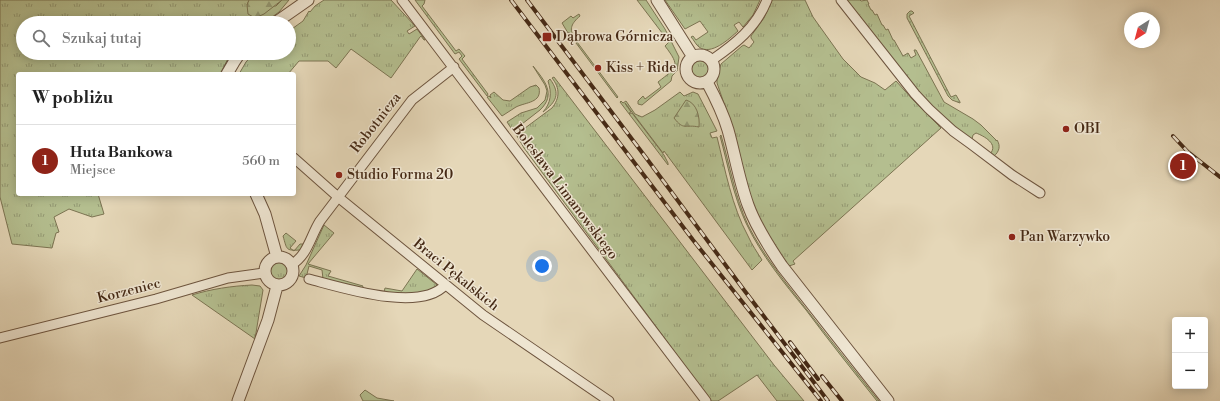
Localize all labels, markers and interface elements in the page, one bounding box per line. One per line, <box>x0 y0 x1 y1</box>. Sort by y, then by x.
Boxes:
north arrow <box>1124 12 1160 48</box>
search box <box>16 16 296 60</box>
icon: search <box>30 27 52 49</box>
place label: Dąbrowa Górnicza <box>556 28 674 46</box>
text: Szukaj tutaj <box>62 29 142 48</box>
marker: Dąbrowa Górnicza <box>541 31 553 43</box>
place label: Kiss + Ride <box>606 59 676 77</box>
marker: Kiss + Ride <box>593 63 603 73</box>
text: W pobliżu <box>32 87 113 109</box>
street label: Robotnicza <box>347 88 406 157</box>
street label: Bolesława Limanowskiego <box>507 120 622 263</box>
place label: OBI <box>1074 120 1101 138</box>
marker: OBI <box>1061 124 1071 134</box>
text: Huta Bankowa <box>70 143 173 162</box>
pin: 1 <box>1170 151 1196 181</box>
text: 1 <box>42 153 48 169</box>
text: 560 m <box>242 153 280 169</box>
text: Miejsce <box>70 162 115 178</box>
place label: Studio Forma 20 <box>347 166 453 184</box>
marker: Studio Forma 20 <box>334 170 344 180</box>
place label: Pan Warzywko <box>1020 228 1110 246</box>
marker: Pan Warzywko <box>1007 232 1017 242</box>
street label: Braci Pękalskich <box>409 234 503 316</box>
your location <box>532 256 552 276</box>
street label: Korzeniec <box>95 274 163 308</box>
map controls <box>1172 317 1208 389</box>
button: + <box>1172 317 1208 353</box>
button: − <box>1172 353 1208 389</box>

